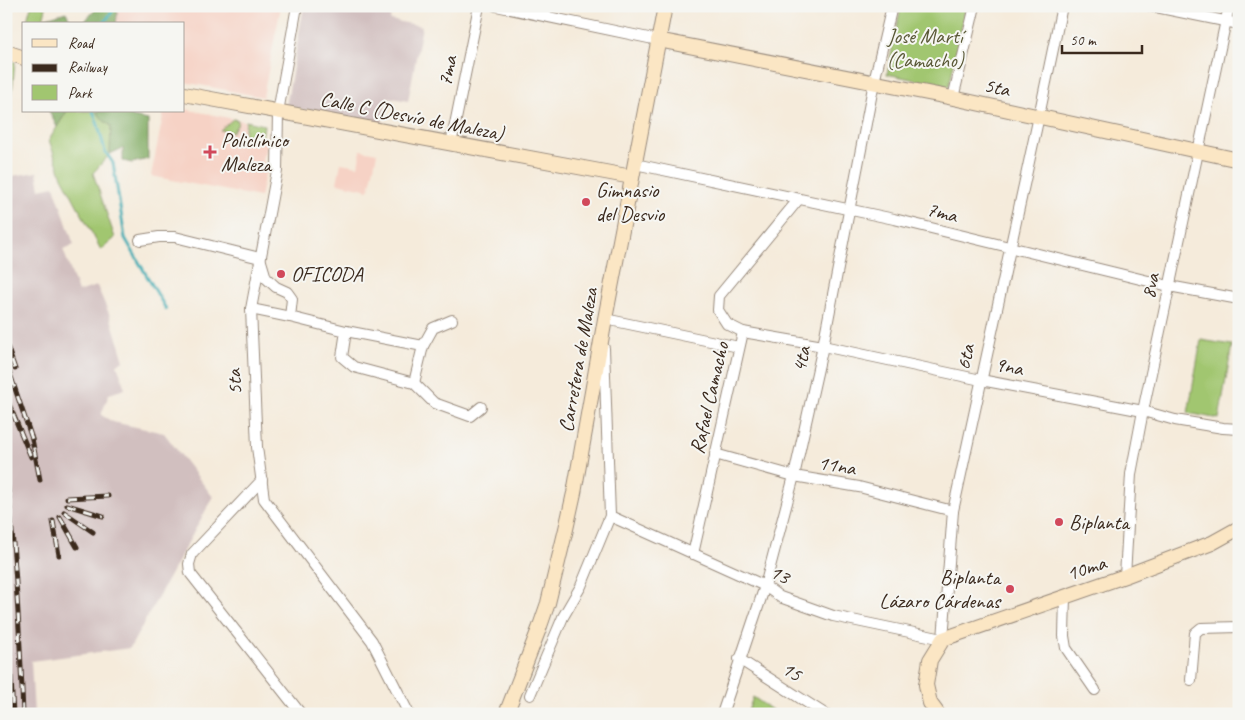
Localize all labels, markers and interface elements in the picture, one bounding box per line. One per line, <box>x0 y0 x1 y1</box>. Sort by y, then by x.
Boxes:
legend <box>22 22 185 112</box>
scale bar <box>1062 22 1142 54</box>
park label: José Martí (Camacho) <box>886 23 967 73</box>
text: 50 m <box>1070 31 1097 50</box>
text: Road <box>68 34 95 53</box>
street label: 7ma <box>431 52 463 89</box>
text: Railway <box>68 58 109 77</box>
street label: 5ta <box>982 72 1014 103</box>
text: Park <box>68 84 93 103</box>
street label: Calle C (Desvío de Maleza) <box>318 85 507 147</box>
place label: Policlínico Maleza <box>221 127 291 177</box>
marker: Policlínico Maleza <box>203 145 217 159</box>
place label: Gimnasio del Desvio <box>596 177 666 227</box>
marker: Gimnasio del Desvio <box>580 196 592 208</box>
street label: 7ma <box>924 196 962 229</box>
place label: OFICODA <box>291 261 364 287</box>
marker: OFICODA <box>275 268 287 280</box>
street label: 8va <box>1135 269 1166 301</box>
street label: Carretera de Maleza <box>553 284 604 434</box>
street label: Rafael Camacho <box>684 338 735 456</box>
street label: 6ta <box>950 340 981 372</box>
street label: 4ta <box>786 342 817 374</box>
street label: 9na <box>993 351 1027 382</box>
street label: 5ta <box>220 367 248 395</box>
street label: 11na <box>816 449 860 481</box>
place label: Biplanta <box>1069 509 1131 535</box>
marker: Biplanta <box>1053 516 1065 528</box>
street label: 10ma <box>1063 549 1111 587</box>
street label: 13 <box>766 558 796 591</box>
place label: Biplanta Lázaro Cárdenas <box>879 564 1002 614</box>
marker: Biplanta Lázaro Cárdenas <box>1004 583 1016 595</box>
street label: 15 <box>777 655 808 688</box>

